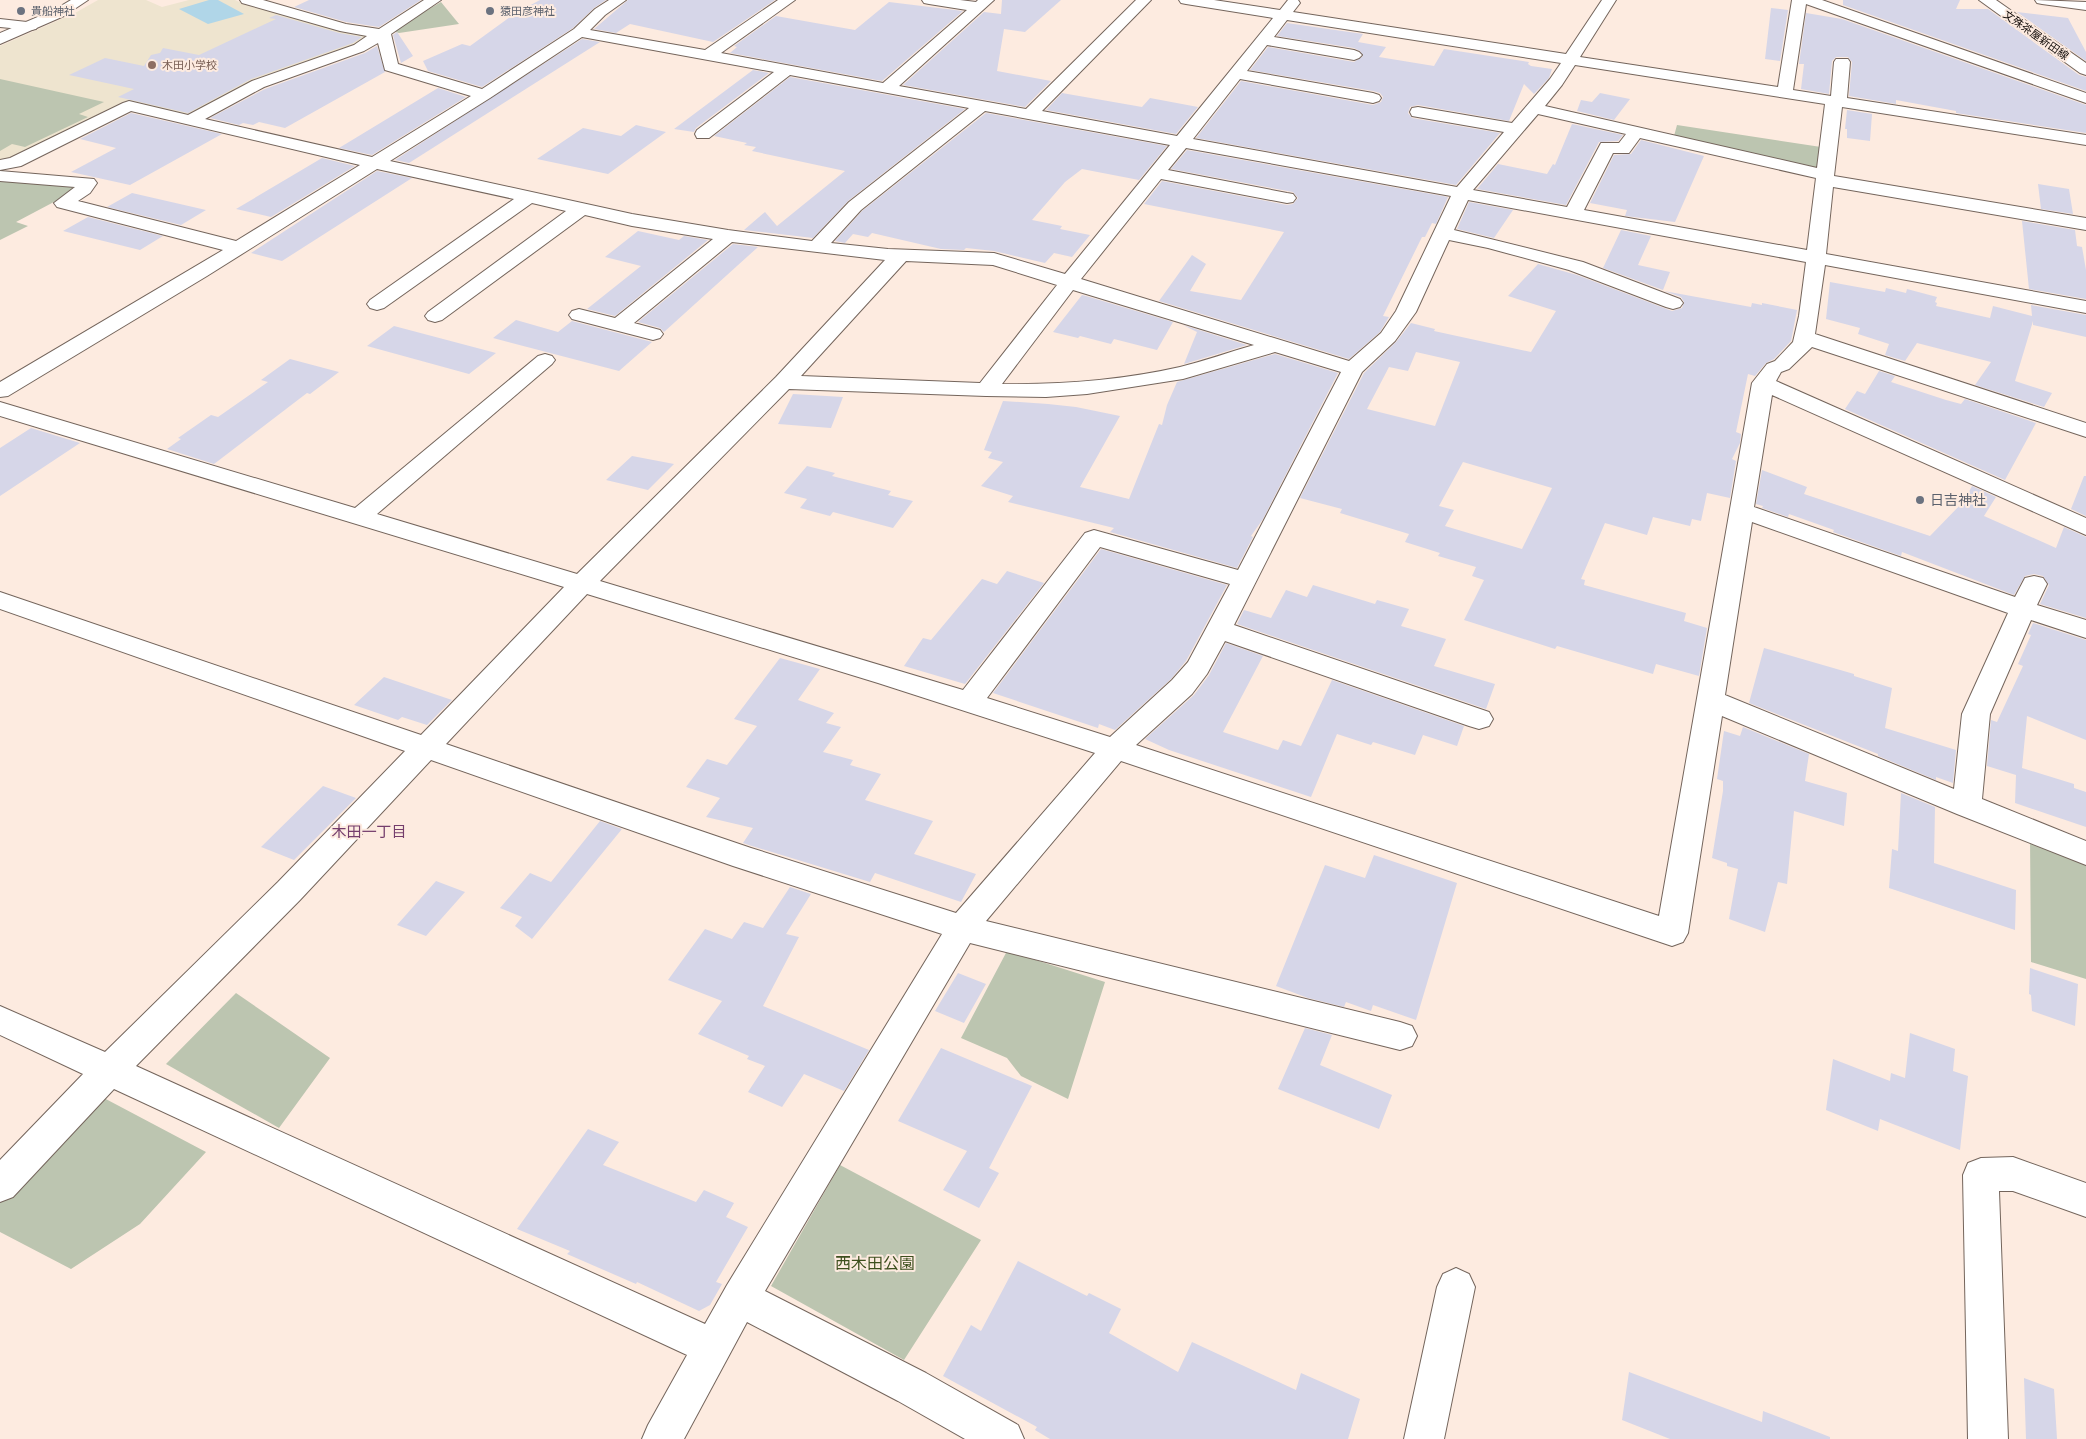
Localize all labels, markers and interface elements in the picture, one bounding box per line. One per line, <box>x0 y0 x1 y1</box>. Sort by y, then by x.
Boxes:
place label: 貴船神社 <box>31 4 75 18</box>
place label: 猿田彦神社 <box>500 4 555 18</box>
marker: 貴船神社 <box>15 5 27 17</box>
marker: 猿田彦神社 <box>484 5 496 17</box>
street label: 文殊茶屋新田線 <box>2000 7 2072 63</box>
place label: 木田小学校 <box>162 58 217 72</box>
marker: 木田小学校 <box>146 59 158 71</box>
place label: 日吉神社 <box>1930 491 1986 509</box>
marker: 日吉神社 <box>1914 494 1926 506</box>
district label: 木田一丁目 <box>331 822 407 842</box>
park label: 西木田公園 <box>835 1253 915 1274</box>

